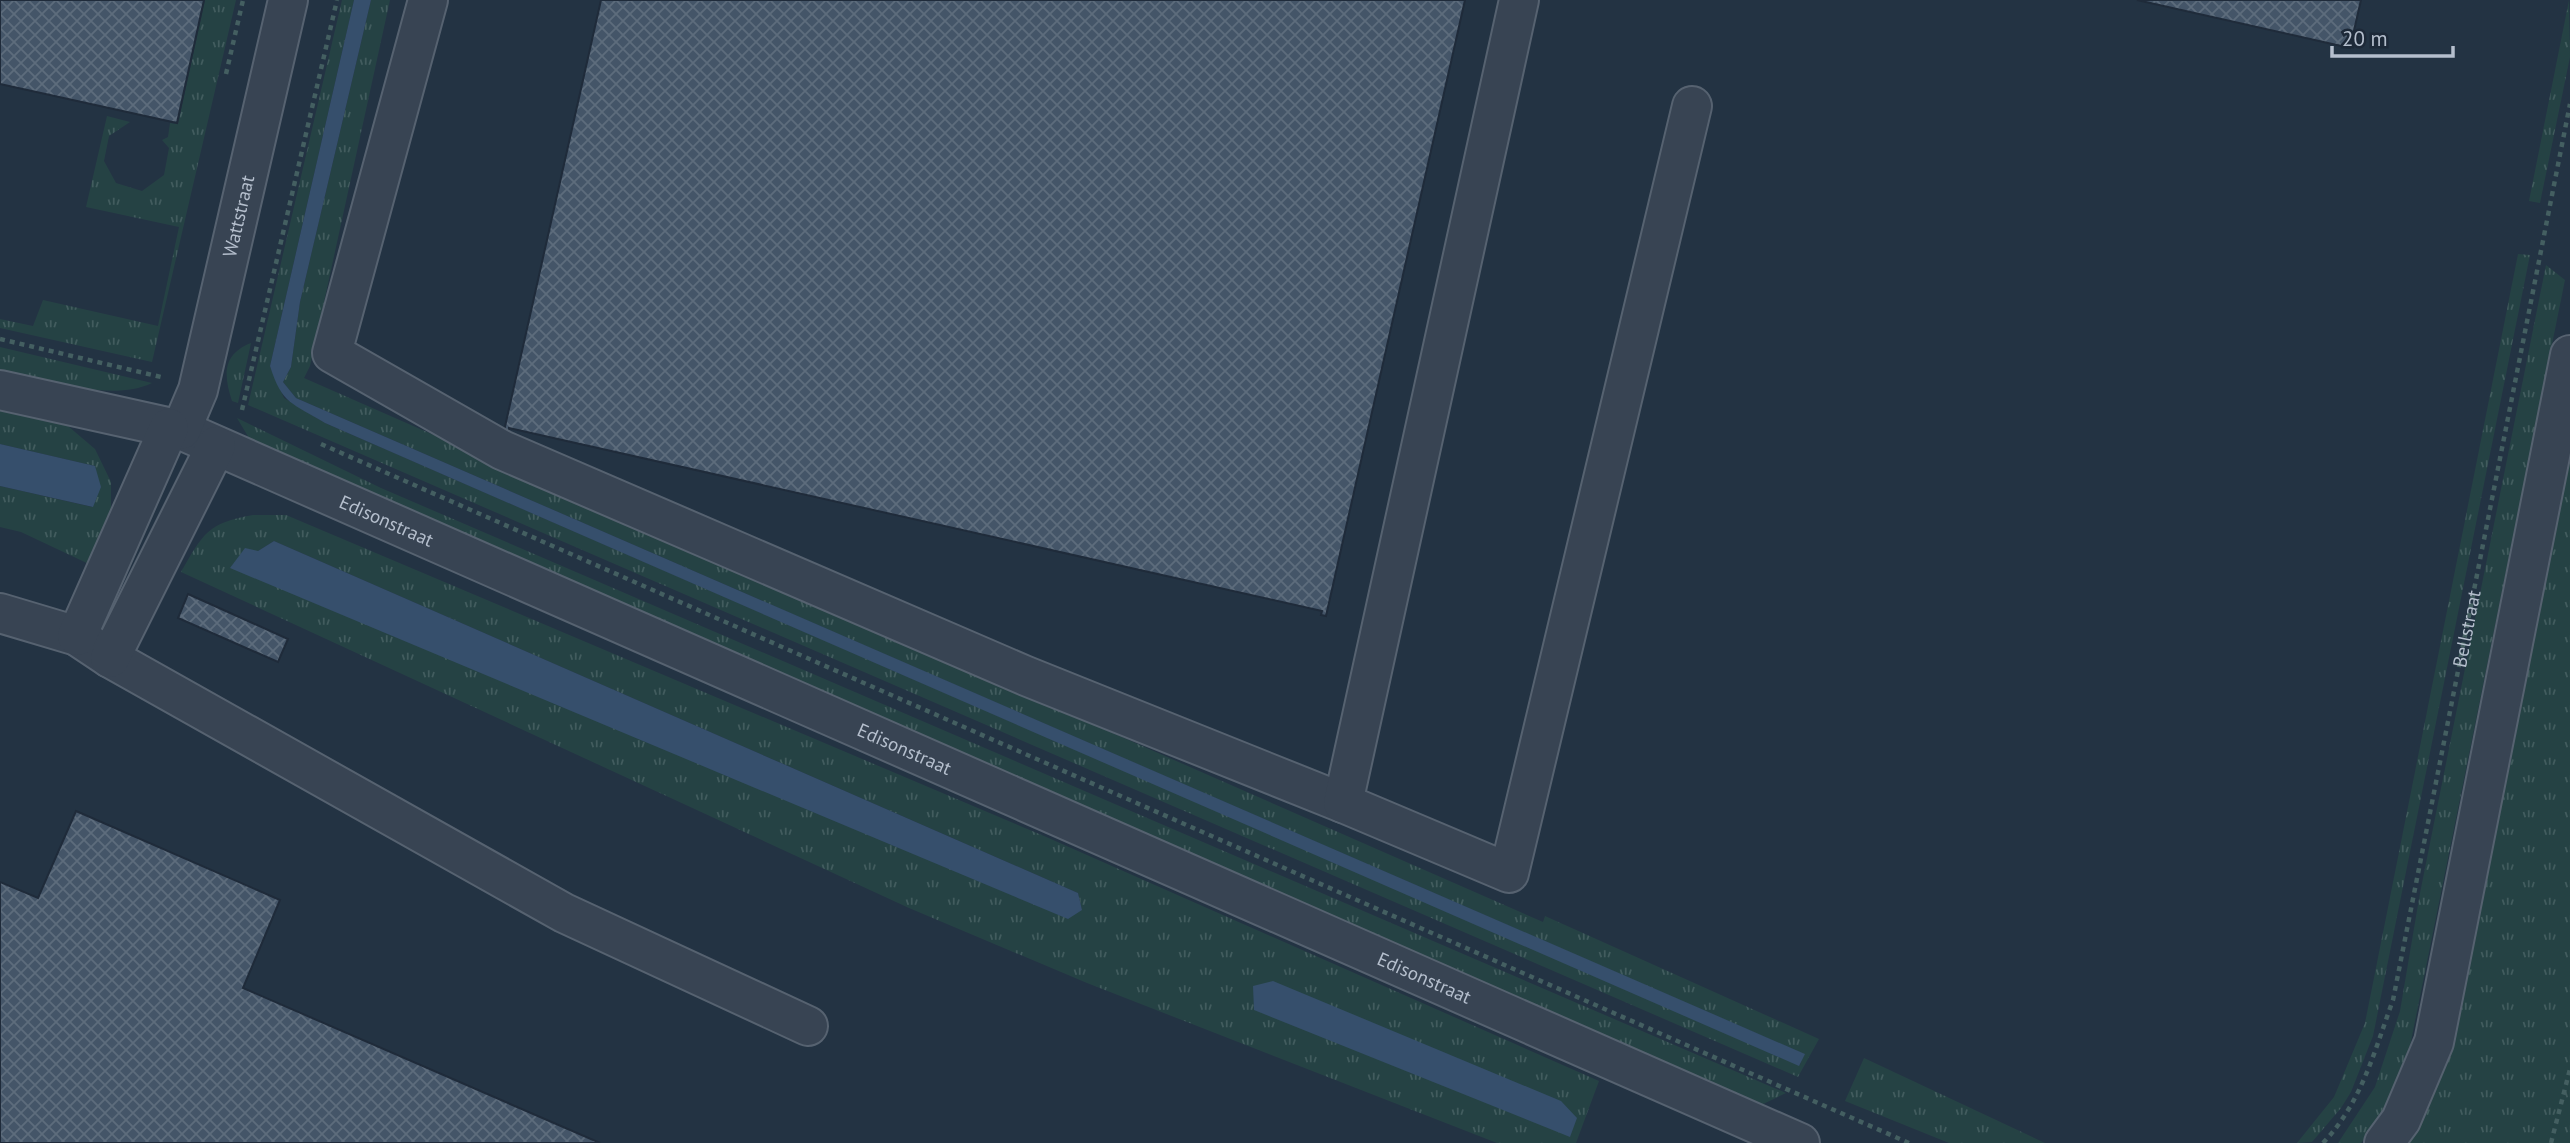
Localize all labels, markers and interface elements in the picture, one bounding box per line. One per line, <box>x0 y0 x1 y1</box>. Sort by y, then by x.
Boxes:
scale bar <box>2332 14 2453 58</box>
text: 20 m <box>2342 25 2388 52</box>
street label: Wattstraat <box>217 172 259 259</box>
street label: Edisonstraat <box>336 489 438 552</box>
street label: Bellstraat <box>2447 588 2486 669</box>
street label: Edisonstraat <box>854 717 956 780</box>
street label: Edisonstraat <box>1374 946 1476 1009</box>

